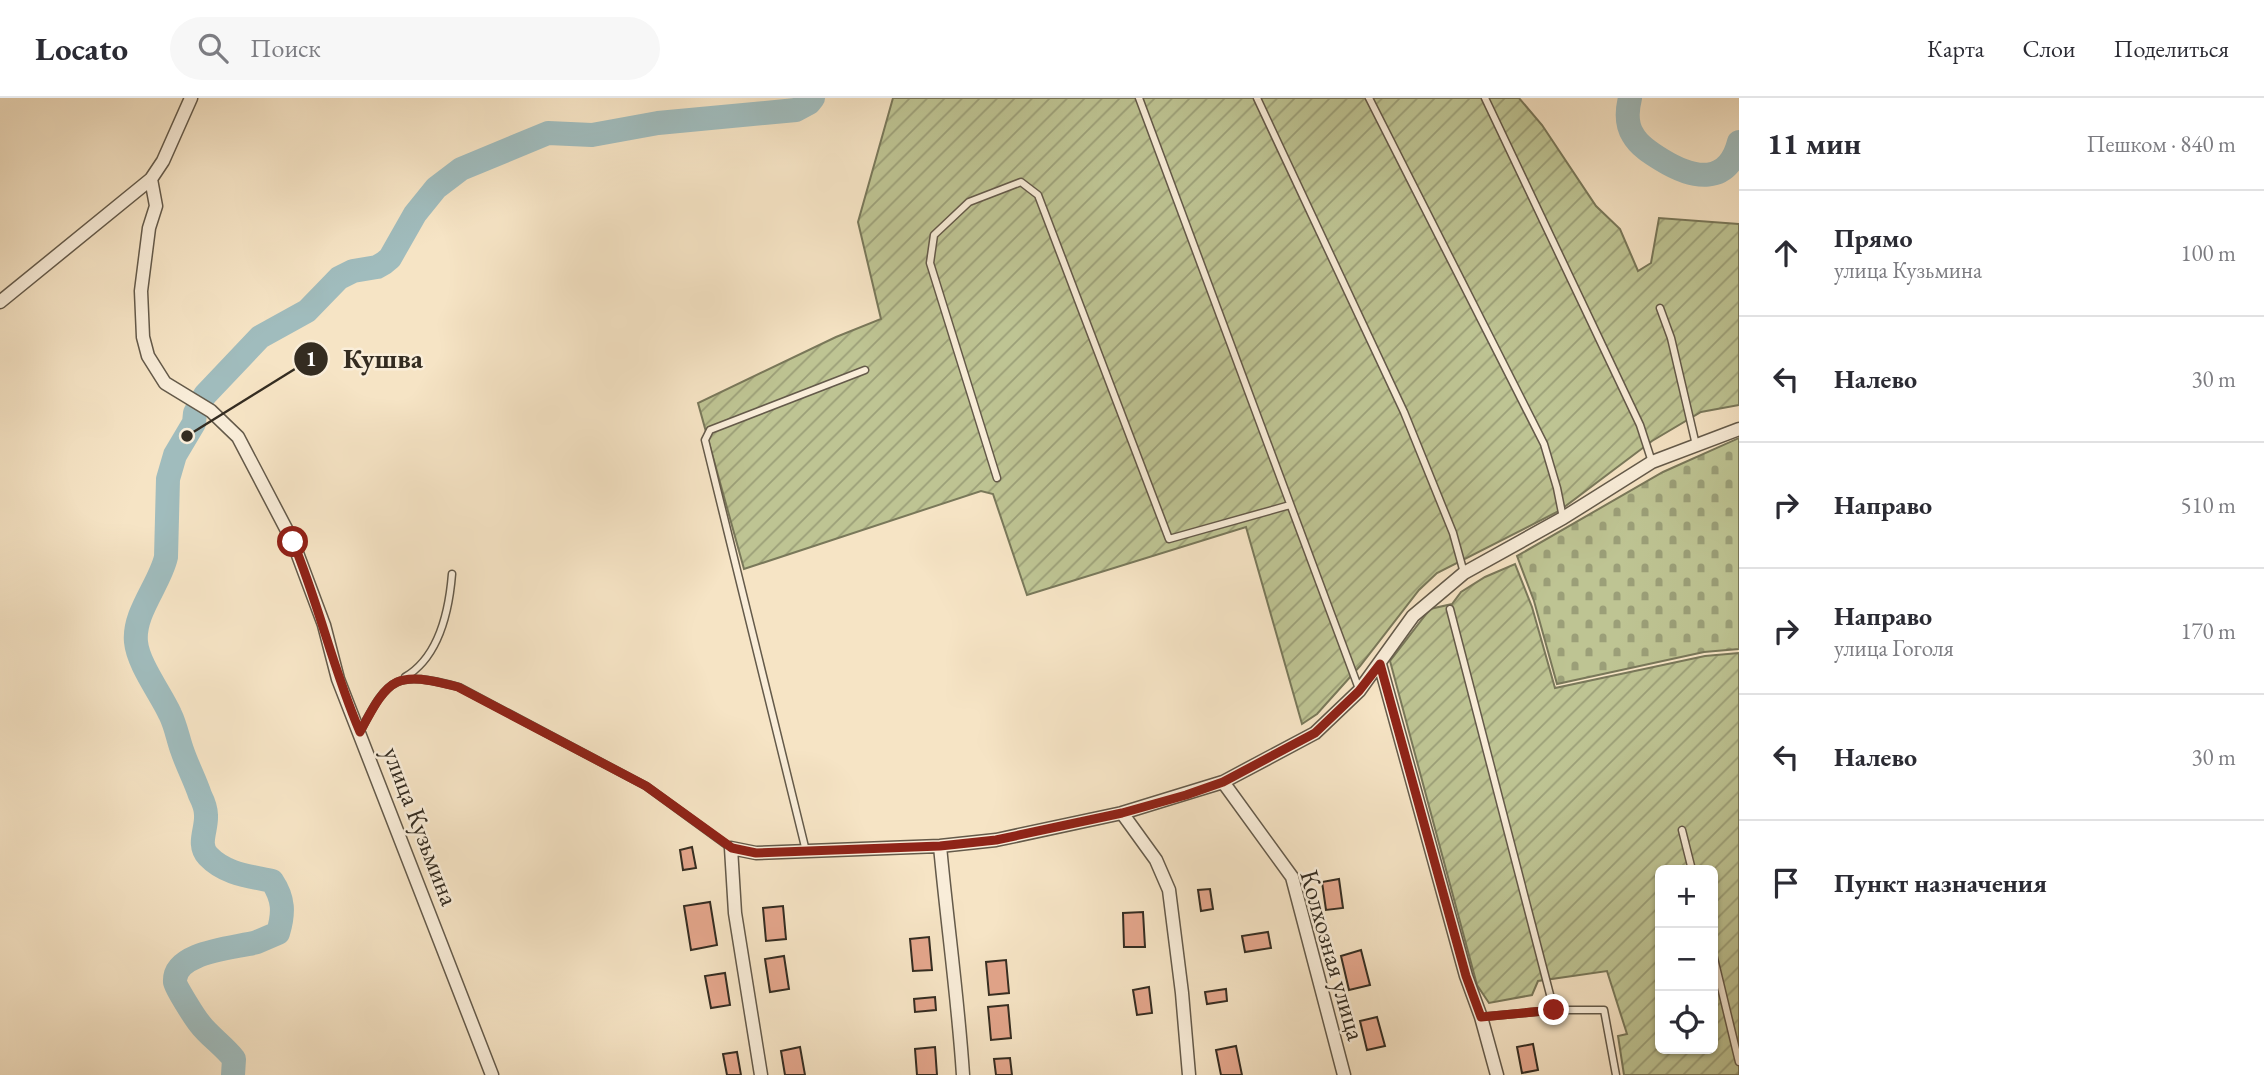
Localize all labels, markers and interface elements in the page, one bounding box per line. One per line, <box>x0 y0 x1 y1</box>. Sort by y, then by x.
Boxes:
search box <box>170 17 660 80</box>
text: Locato <box>35 27 128 70</box>
icon: search <box>194 29 232 67</box>
text: Поиск <box>250 31 321 65</box>
text: Карта <box>1927 33 1984 64</box>
text: Слои <box>2022 33 2076 64</box>
text: Поделиться <box>2114 33 2229 64</box>
text: 11 мин <box>1767 124 1861 163</box>
text: Пешком · 840 m <box>2087 129 2236 159</box>
text: Прямо <box>1834 221 1913 255</box>
icon: ahead <box>1767 234 1805 272</box>
text: 100 m <box>2180 238 2236 268</box>
text: улица Кузьмина <box>1834 255 1982 285</box>
callout: Кушва <box>294 334 437 383</box>
text: Кушва <box>343 340 424 376</box>
text: 1 <box>305 345 317 372</box>
icon: left <box>1767 360 1805 398</box>
text: Налево <box>1834 362 1917 396</box>
text: 30 m <box>2191 364 2236 394</box>
icon: right <box>1767 486 1805 524</box>
text: Направо <box>1834 488 1932 522</box>
text: 510 m <box>2180 490 2236 520</box>
route start <box>277 526 308 557</box>
text: Направо <box>1834 599 1932 633</box>
icon: right <box>1767 612 1805 650</box>
text: 170 m <box>2180 616 2236 646</box>
text: улица Гоголя <box>1834 633 1954 663</box>
icon: left <box>1767 738 1805 776</box>
text: Налево <box>1834 740 1917 774</box>
street label: улица Кузьмина <box>375 742 467 911</box>
text: 30 m <box>2191 742 2236 772</box>
icon: arrive <box>1767 864 1805 902</box>
map controls <box>1655 865 1718 1054</box>
button: + <box>1655 865 1718 928</box>
street label: Колхозная улица <box>1292 866 1374 1045</box>
text: Пункт назначения <box>1834 866 2047 900</box>
button: − <box>1655 928 1718 991</box>
button: locate <box>1655 991 1718 1054</box>
route end <box>1538 994 1569 1025</box>

